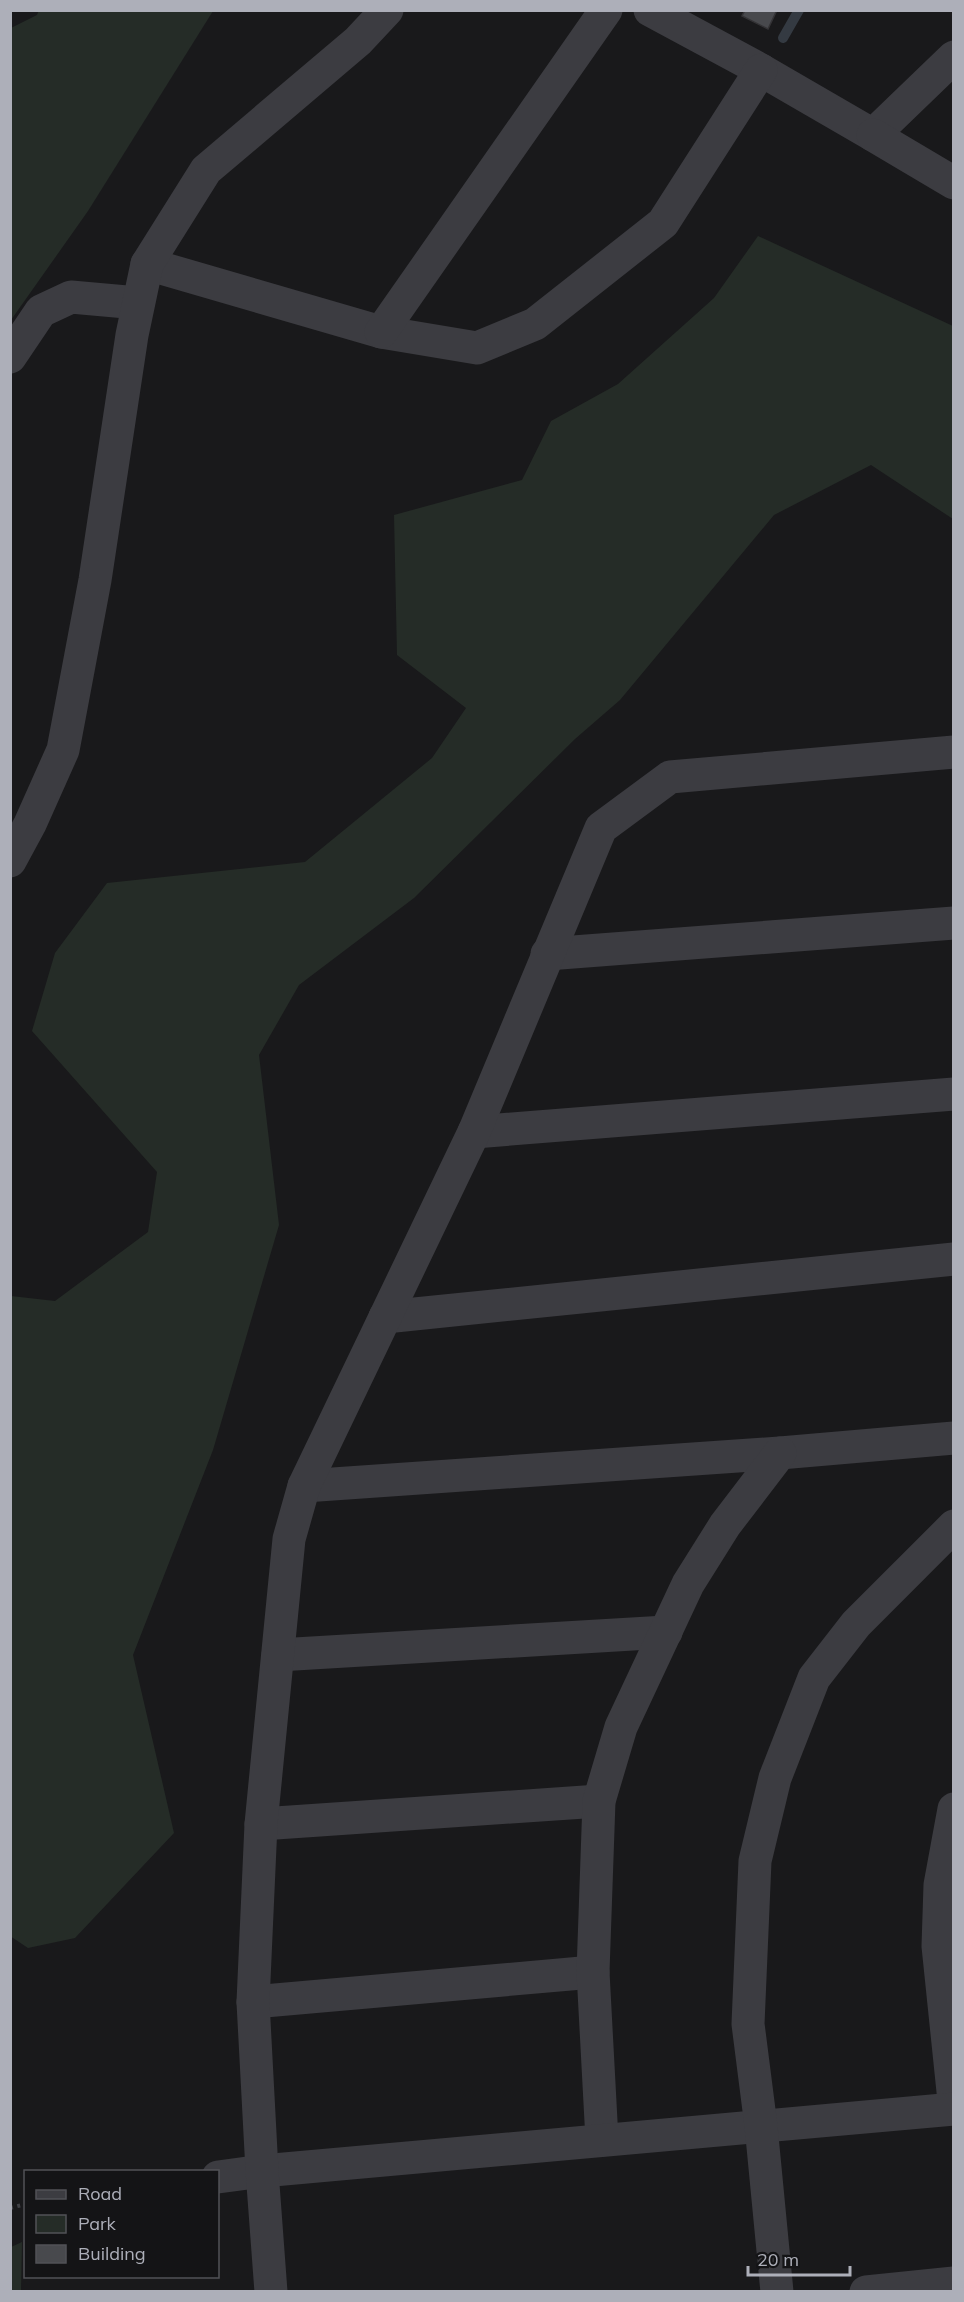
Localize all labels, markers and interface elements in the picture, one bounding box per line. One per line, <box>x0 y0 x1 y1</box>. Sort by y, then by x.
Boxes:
legend <box>24 2170 219 2278</box>
text: Road <box>78 2182 122 2205</box>
text: Park <box>78 2212 117 2235</box>
scale bar <box>748 2239 850 2277</box>
text: Building <box>78 2242 146 2265</box>
text: 20 m <box>757 2248 799 2271</box>

